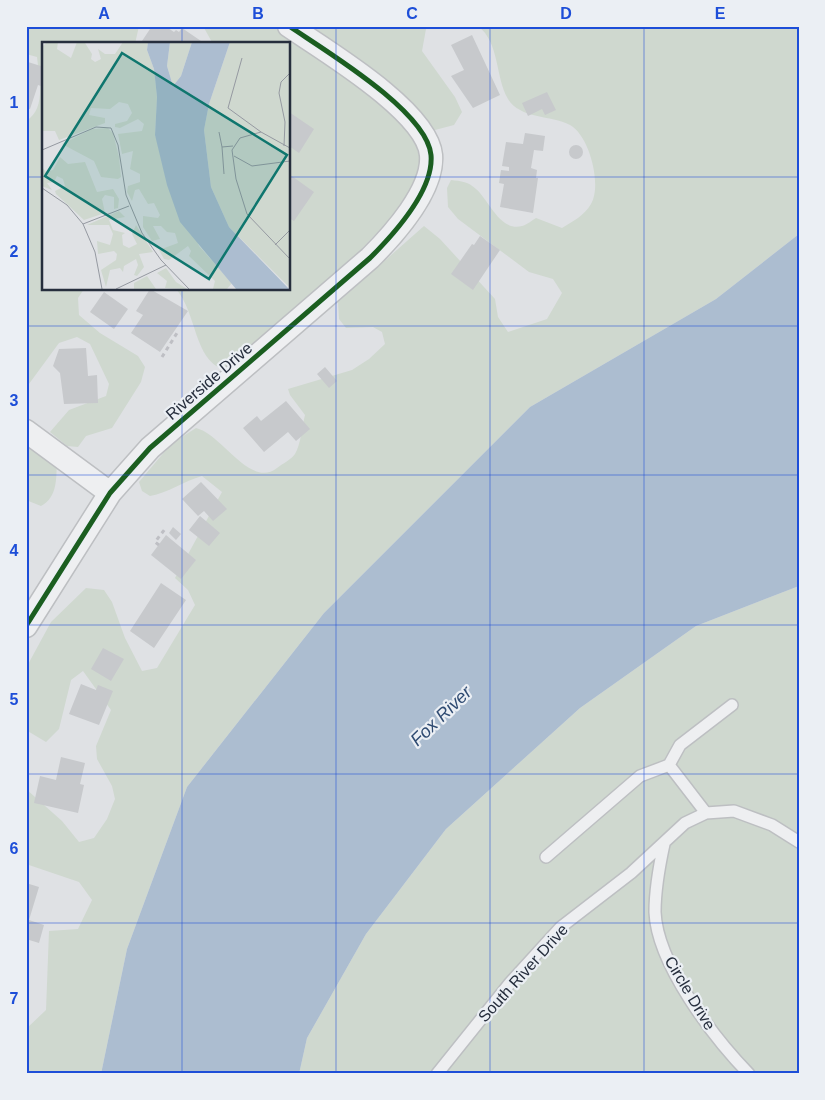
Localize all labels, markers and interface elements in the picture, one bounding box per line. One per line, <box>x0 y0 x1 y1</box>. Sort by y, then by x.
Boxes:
text: A <box>98 5 110 22</box>
text: B <box>252 5 264 22</box>
text: C <box>406 5 418 22</box>
text: D <box>560 5 572 22</box>
text: E <box>715 5 726 22</box>
inset map <box>42 42 290 290</box>
text: 1 <box>10 94 19 111</box>
text: 2 <box>10 243 19 260</box>
street label: Riverside Drive <box>162 339 256 423</box>
text: 3 <box>10 392 19 409</box>
text: 4 <box>10 542 19 559</box>
water label: Fox River <box>406 681 476 750</box>
text: 5 <box>10 691 19 708</box>
text: 6 <box>10 840 19 857</box>
street label: South River Drive <box>475 921 571 1025</box>
street label: Circle Drive <box>661 953 719 1033</box>
text: 7 <box>10 990 19 1007</box>

